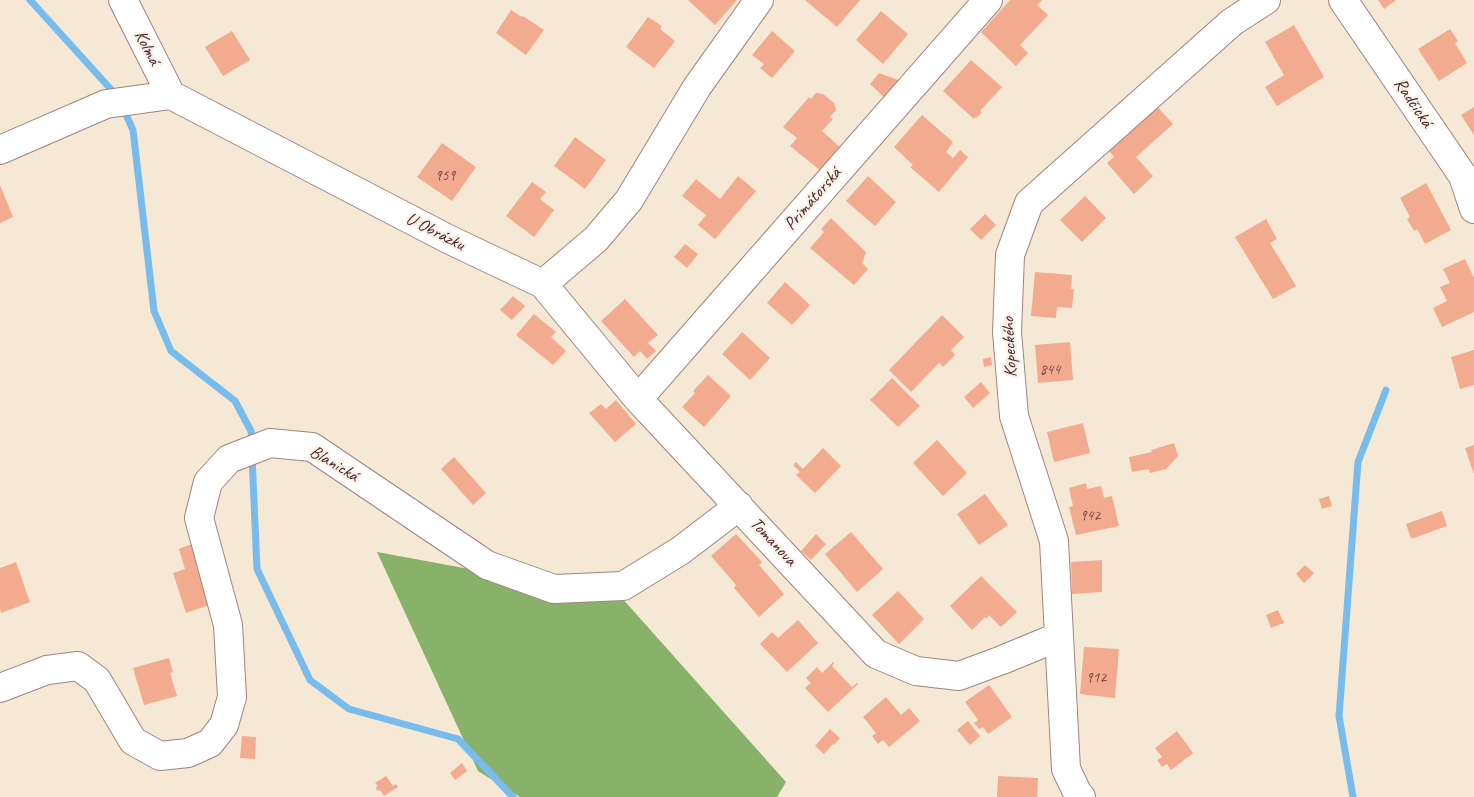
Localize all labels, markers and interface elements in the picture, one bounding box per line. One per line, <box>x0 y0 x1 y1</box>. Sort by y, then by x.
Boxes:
street label: Kolmá <box>129 27 165 69</box>
street label: Radčická <box>1389 74 1437 132</box>
street label: Primátorská <box>780 163 846 235</box>
house number: 959 <box>435 167 455 185</box>
street label: U Obrázku <box>402 208 468 256</box>
street label: Kopeckého <box>998 316 1022 378</box>
house number: 844 <box>1040 361 1060 379</box>
street label: Blanická <box>306 441 362 487</box>
house number: 942 <box>1080 507 1100 525</box>
street label: Tomanova <box>745 513 801 571</box>
house number: 912 <box>1086 669 1106 687</box>

